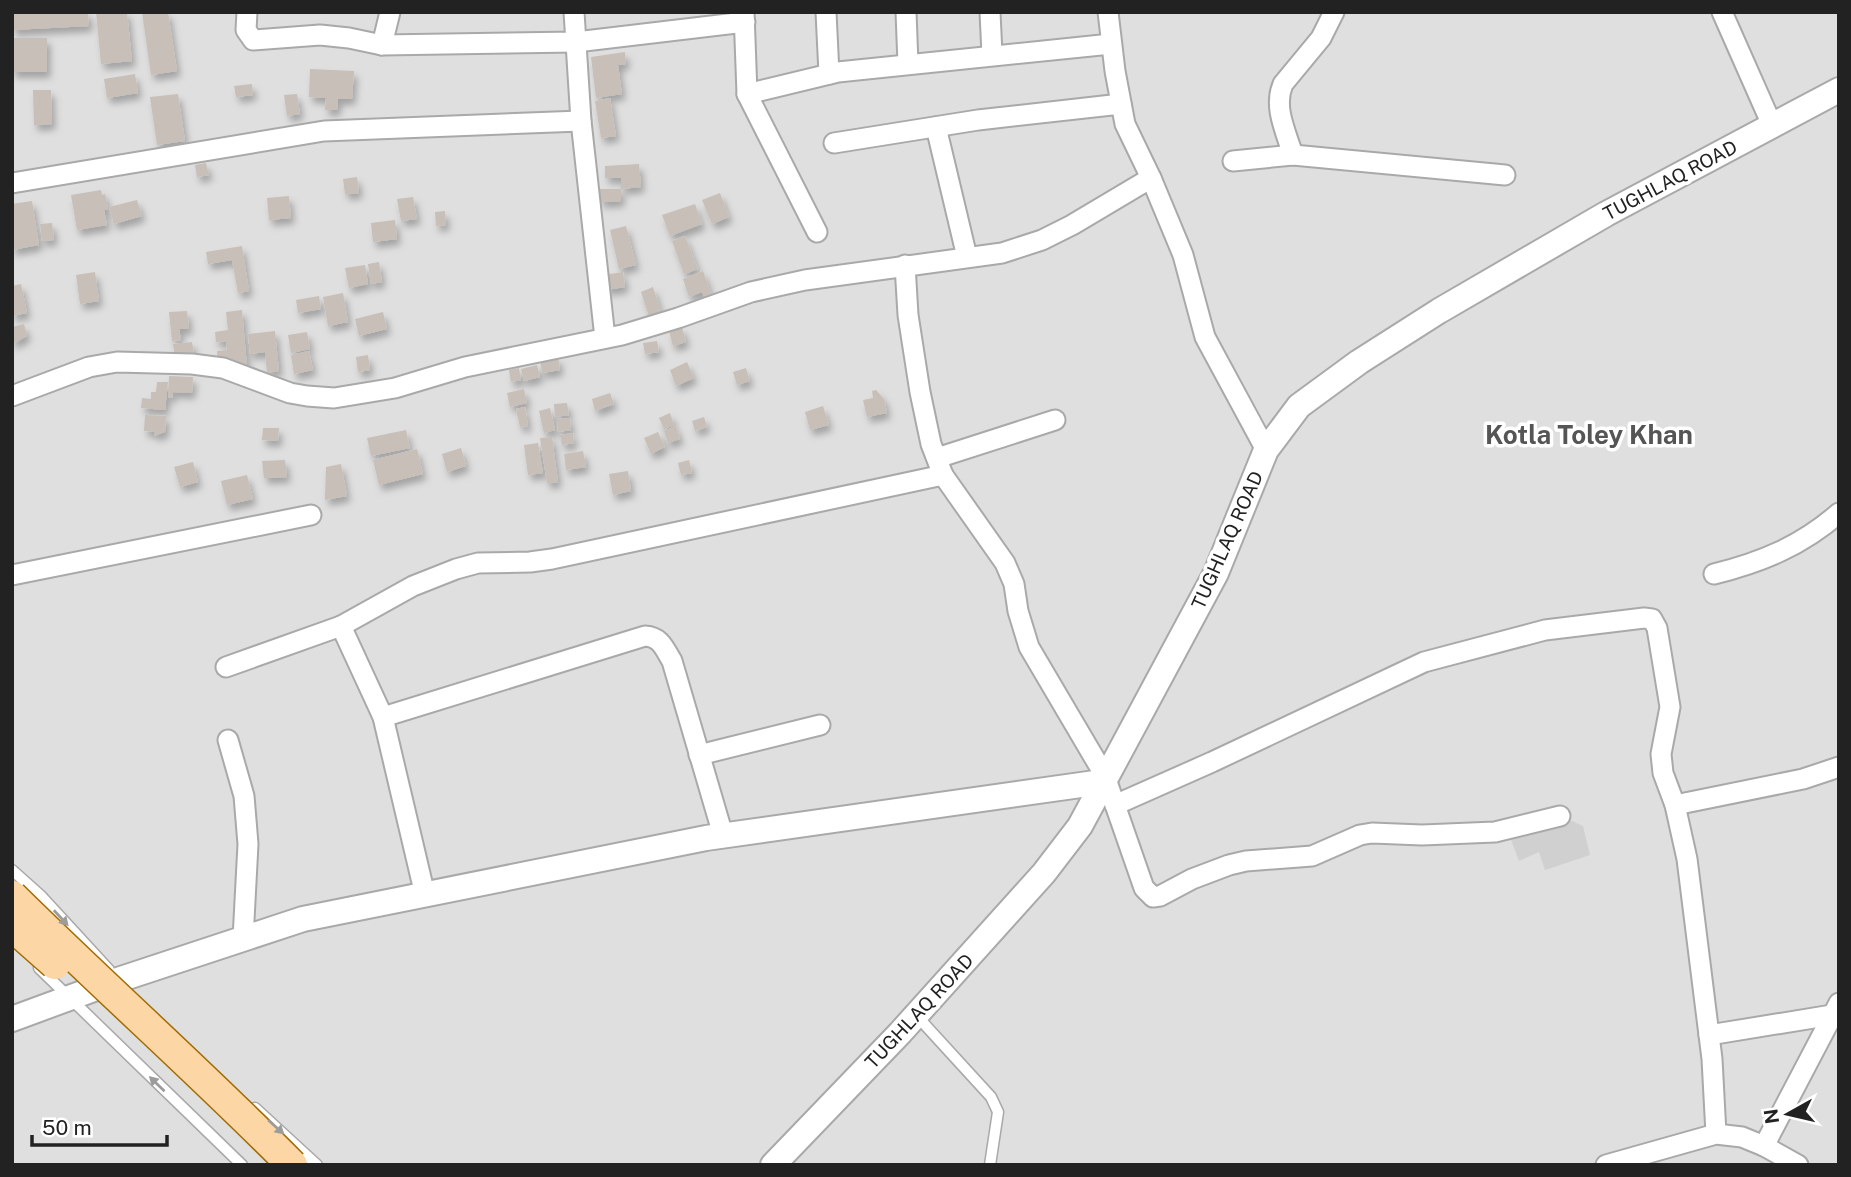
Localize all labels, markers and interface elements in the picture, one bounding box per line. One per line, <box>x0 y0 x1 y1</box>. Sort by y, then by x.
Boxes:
street label: TUGHLAQ ROAD <box>1599 135 1741 225</box>
district label: Kotla Toley Khan <box>1485 419 1693 450</box>
street label: TUGHLAQ ROAD <box>1187 468 1267 612</box>
one-way arrow <box>52 909 68 926</box>
street label: TUGHLAQ ROAD <box>860 949 978 1073</box>
one-way arrow <box>149 1076 166 1092</box>
north arrow <box>1753 1079 1823 1149</box>
scale bar <box>32 1104 166 1148</box>
text: N <box>1759 1107 1783 1125</box>
text: 50 m <box>42 1115 92 1140</box>
one-way arrow <box>267 1119 284 1135</box>

